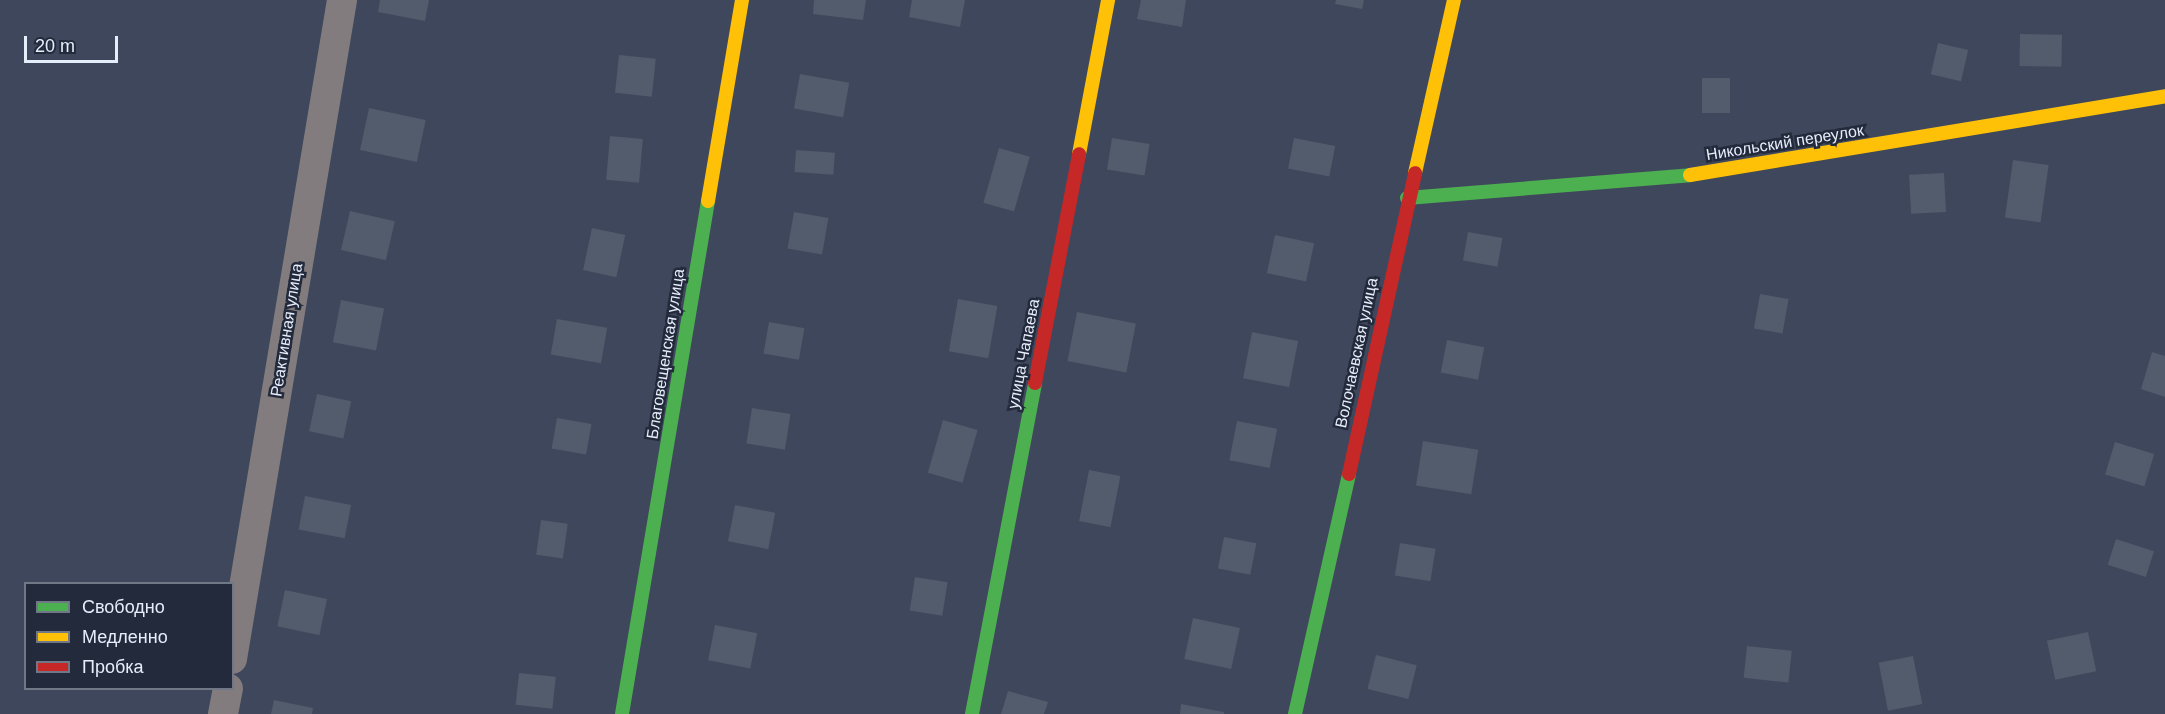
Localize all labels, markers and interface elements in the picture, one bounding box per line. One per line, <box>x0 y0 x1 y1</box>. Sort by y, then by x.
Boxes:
scale bar <box>27 24 122 62</box>
text: 20 m <box>35 36 75 56</box>
street label: Никольский переулок <box>1705 121 1865 165</box>
street label: Реактивная улица <box>267 262 307 398</box>
street label: Благовещенская улица <box>643 267 689 441</box>
street label: Волочаевская улица <box>1332 276 1382 430</box>
street label: улица Чапаева <box>1004 297 1044 411</box>
legend <box>24 582 234 690</box>
text: Свободно <box>82 597 165 617</box>
text: Медленно <box>82 627 168 647</box>
text: Пробка <box>82 657 144 677</box>

